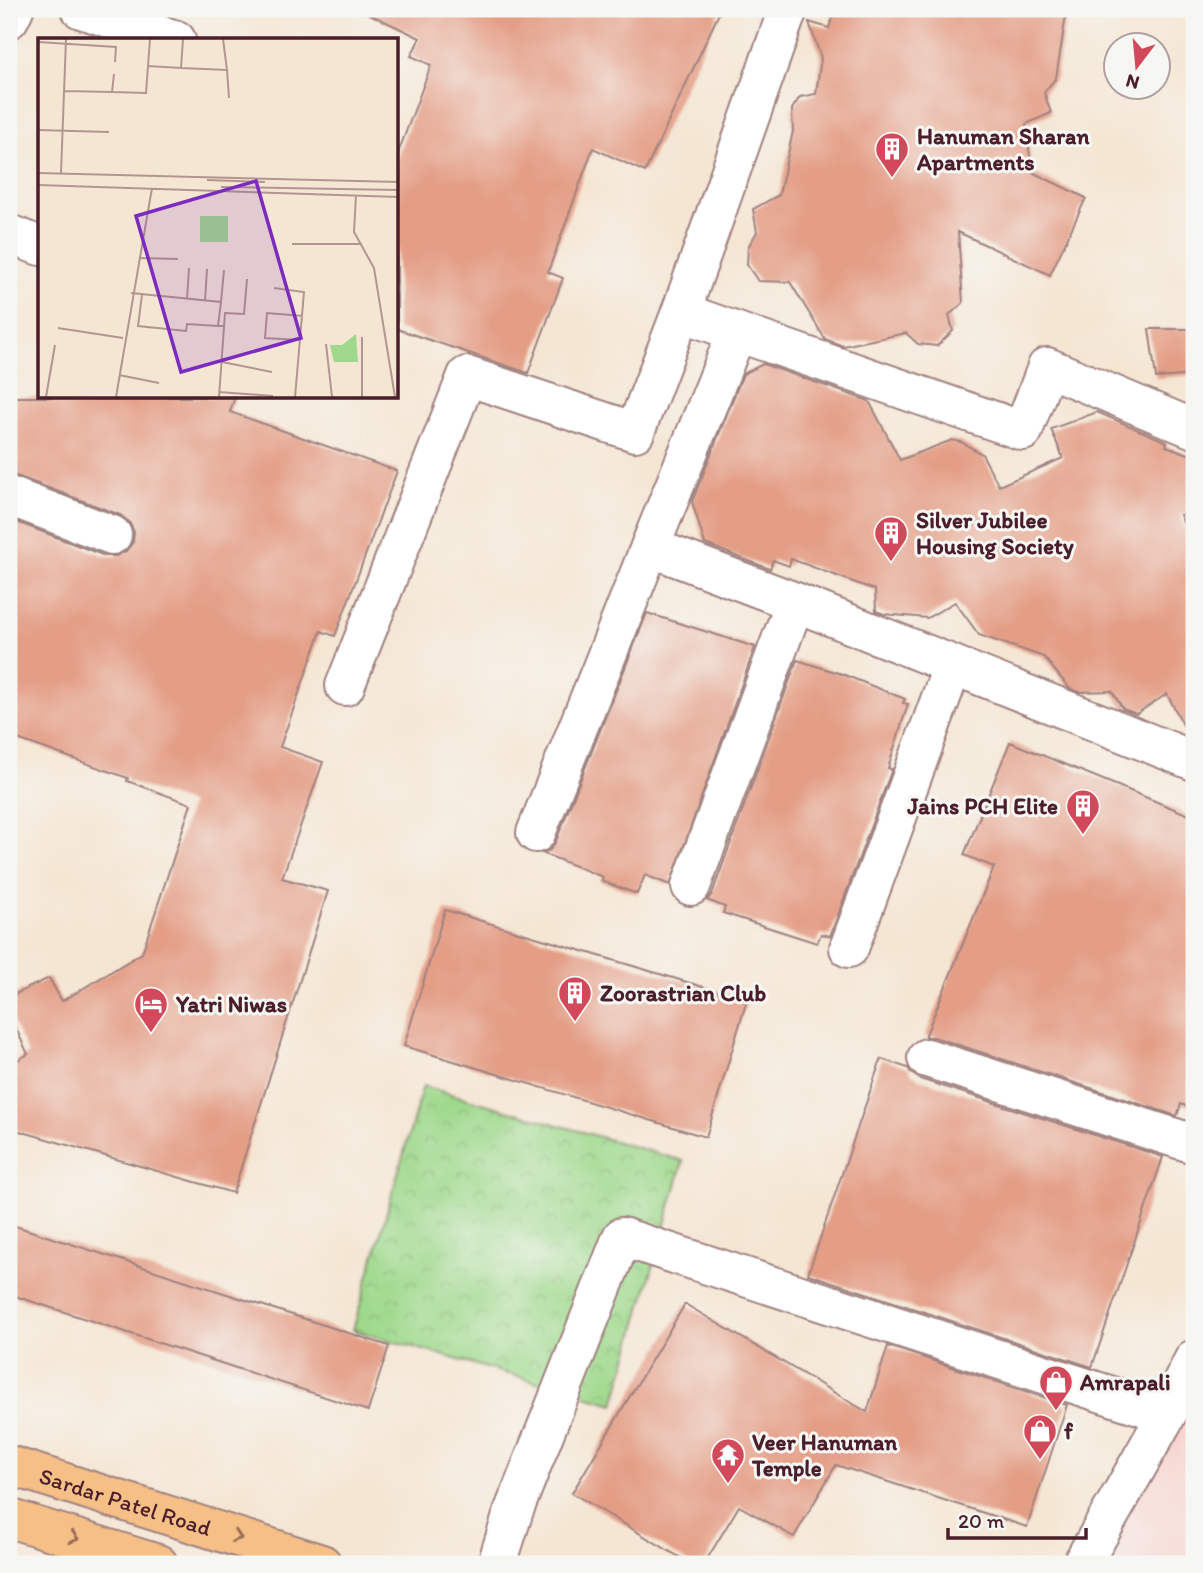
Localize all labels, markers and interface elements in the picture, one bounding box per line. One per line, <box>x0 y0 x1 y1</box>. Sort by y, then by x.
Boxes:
north arrow <box>1102 32 1172 102</box>
inset map <box>38 38 399 399</box>
text: N <box>1123 69 1142 95</box>
place label: Hanuman Sharan Apartments <box>916 122 1090 176</box>
building icon: Hanuman Sharan Apartments <box>873 130 911 179</box>
place label: Silver Jubilee Housing Society <box>916 506 1074 560</box>
building icon: Silver Jubilee Housing Society <box>872 514 910 563</box>
building icon: Jains PCH Elite <box>1064 787 1102 836</box>
place label: Jains PCH Elite <box>906 792 1058 820</box>
building icon: Zoorastrian Club <box>556 974 594 1023</box>
place label: Zoorastrian Club <box>600 979 766 1007</box>
hotel icon: Yatri Niwas <box>132 985 170 1034</box>
place label: Yatri Niwas <box>175 990 287 1018</box>
shop icon: Amrapali <box>1037 1363 1075 1412</box>
place label: Amrapali <box>1079 1368 1171 1396</box>
shop icon: f <box>1021 1412 1059 1461</box>
place label: f <box>1064 1417 1074 1445</box>
place label: Veer Hanuman Temple <box>751 1428 898 1482</box>
temple icon: Veer Hanuman Temple <box>709 1436 747 1485</box>
street label: Sardar Patel Road <box>36 1461 215 1542</box>
scale bar <box>948 1496 1086 1540</box>
text: 20 m <box>958 1508 1005 1533</box>
one-way arrow <box>231 1529 243 1544</box>
one-way arrow <box>68 1530 80 1545</box>

